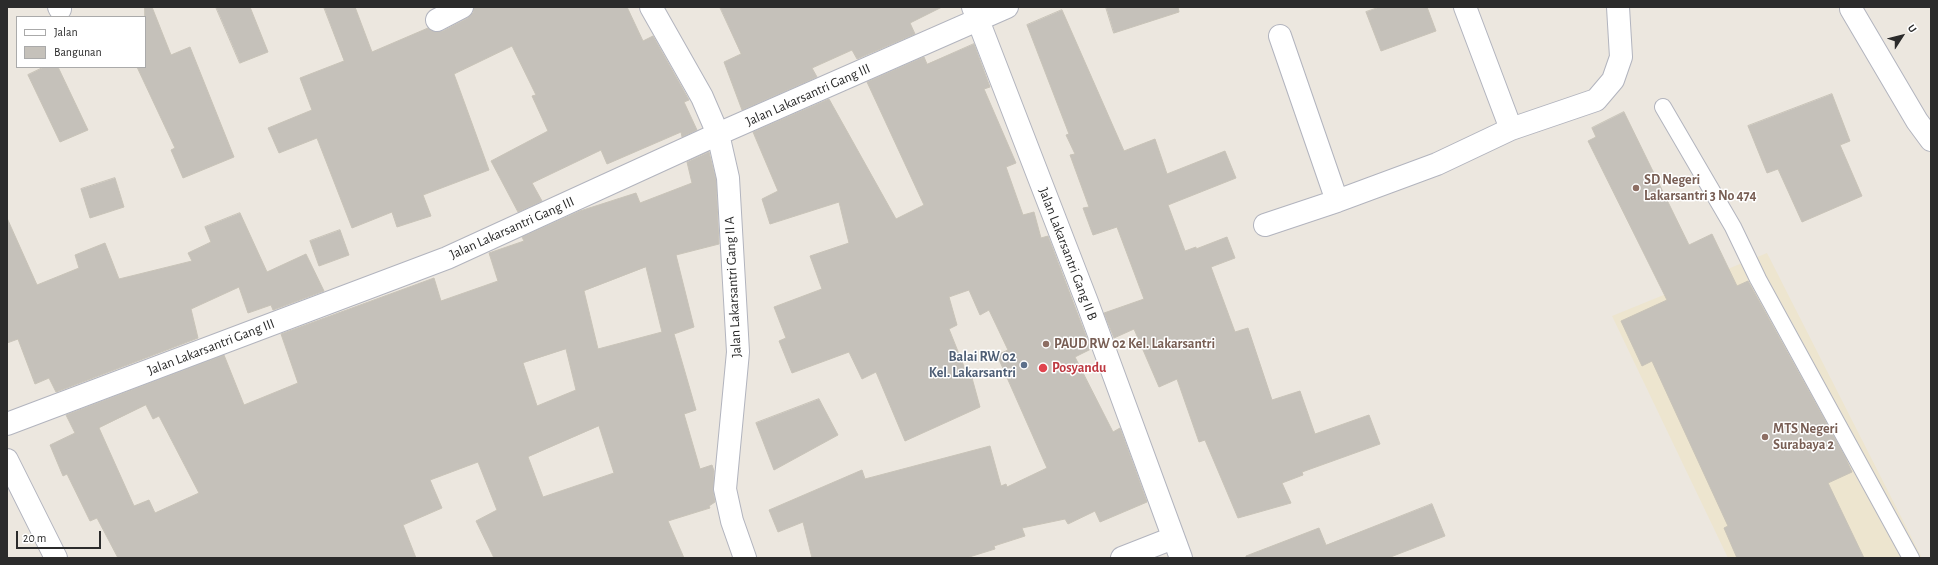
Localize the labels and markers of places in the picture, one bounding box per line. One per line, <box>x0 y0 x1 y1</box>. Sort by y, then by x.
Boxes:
place label: SD Negeri Lakarsantri 3 No 474 <box>1644 172 1757 204</box>
marker: SD Negeri Lakarsantri 3 No 474 <box>1631 183 1641 193</box>
place label: PAUD RW 02 Kel. Lakarsantri <box>1054 336 1215 352</box>
marker: PAUD RW 02 Kel. Lakarsantri <box>1041 339 1051 349</box>
place label: Balai RW 02 Kel. Lakarsantri <box>929 349 1016 382</box>
marker: Balai RW 02 Kel. Lakarsantri <box>1019 360 1029 370</box>
place label: Posyandu <box>1052 360 1106 376</box>
marker: Posyandu <box>1037 362 1049 374</box>
place label: MTS Negeri Surabaya 2 <box>1773 421 1838 454</box>
marker: MTS Negeri Surabaya 2 <box>1760 432 1770 442</box>

